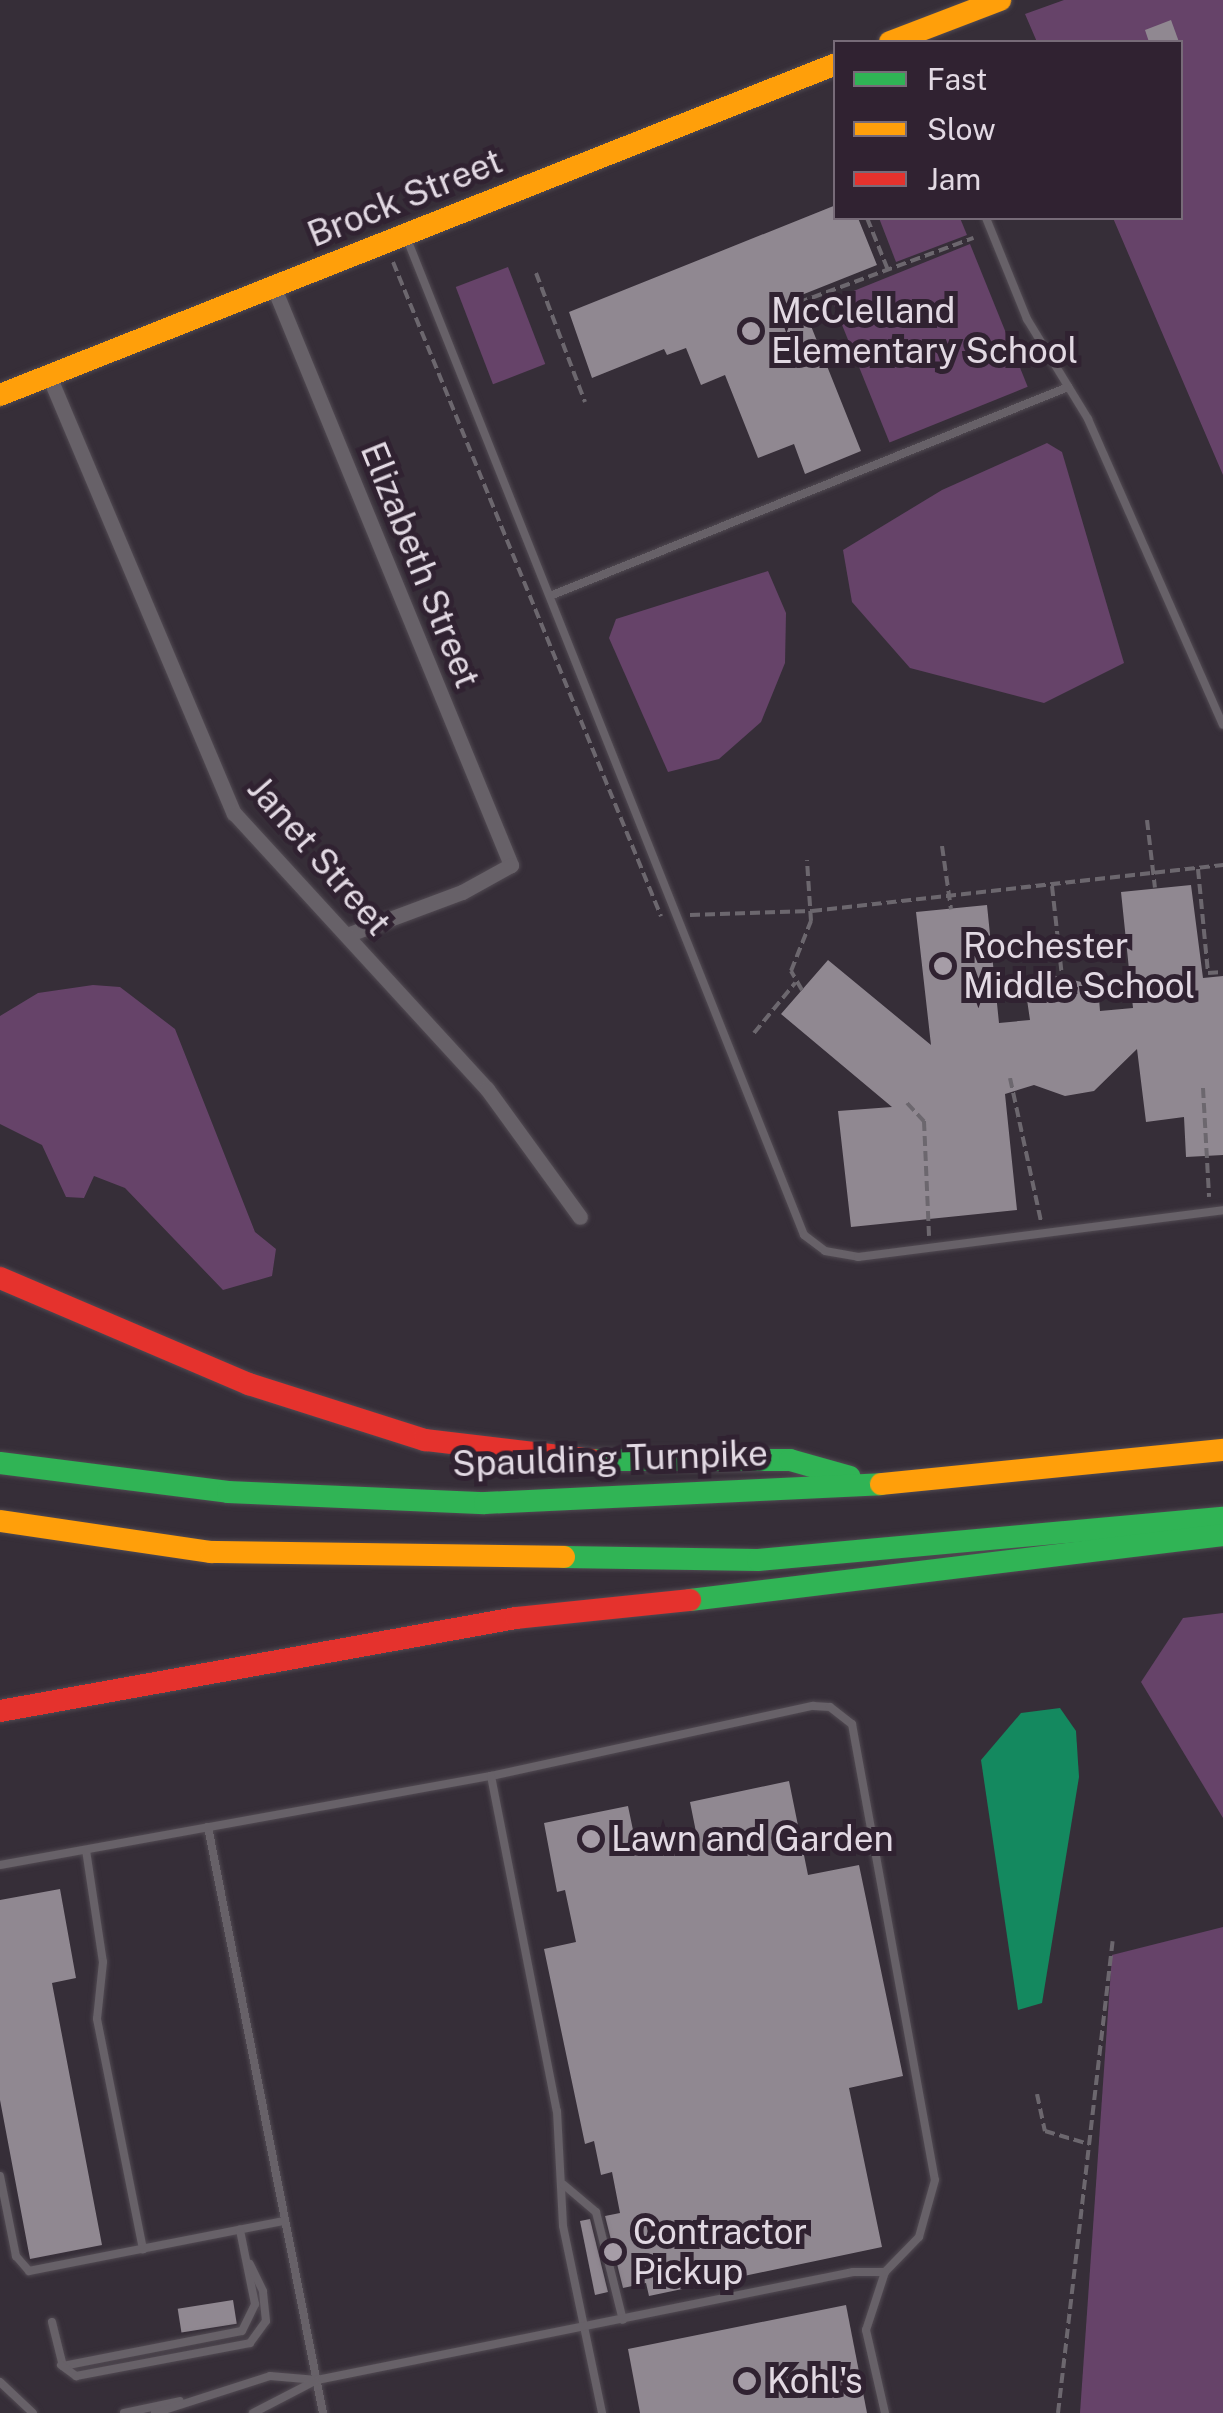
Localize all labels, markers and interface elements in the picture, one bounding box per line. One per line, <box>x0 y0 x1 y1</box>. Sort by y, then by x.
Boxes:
legend <box>833 40 1183 220</box>
text: Fast <box>927 61 987 97</box>
text: Slow <box>927 111 996 147</box>
street label: Brock Street <box>302 140 508 256</box>
text: Jam <box>927 161 981 197</box>
place label: McClelland Elementary School <box>771 290 1078 372</box>
marker: McClelland Elementary School <box>740 320 762 342</box>
street label: Elizabeth Street <box>352 436 488 694</box>
street label: Janet Street <box>239 768 399 944</box>
place label: Rochester Middle School <box>963 925 1195 1007</box>
marker: Rochester Middle School <box>932 955 954 977</box>
street label: Spaulding Turnpike <box>451 1433 769 1485</box>
place label: Lawn and Garden <box>611 1818 894 1860</box>
marker: Lawn and Garden <box>580 1828 602 1850</box>
place label: Contractor Pickup <box>633 2211 807 2293</box>
marker: Contractor Pickup <box>602 2241 624 2263</box>
place label: Kohl's <box>767 2360 863 2402</box>
marker: Kohl's <box>736 2370 758 2392</box>

